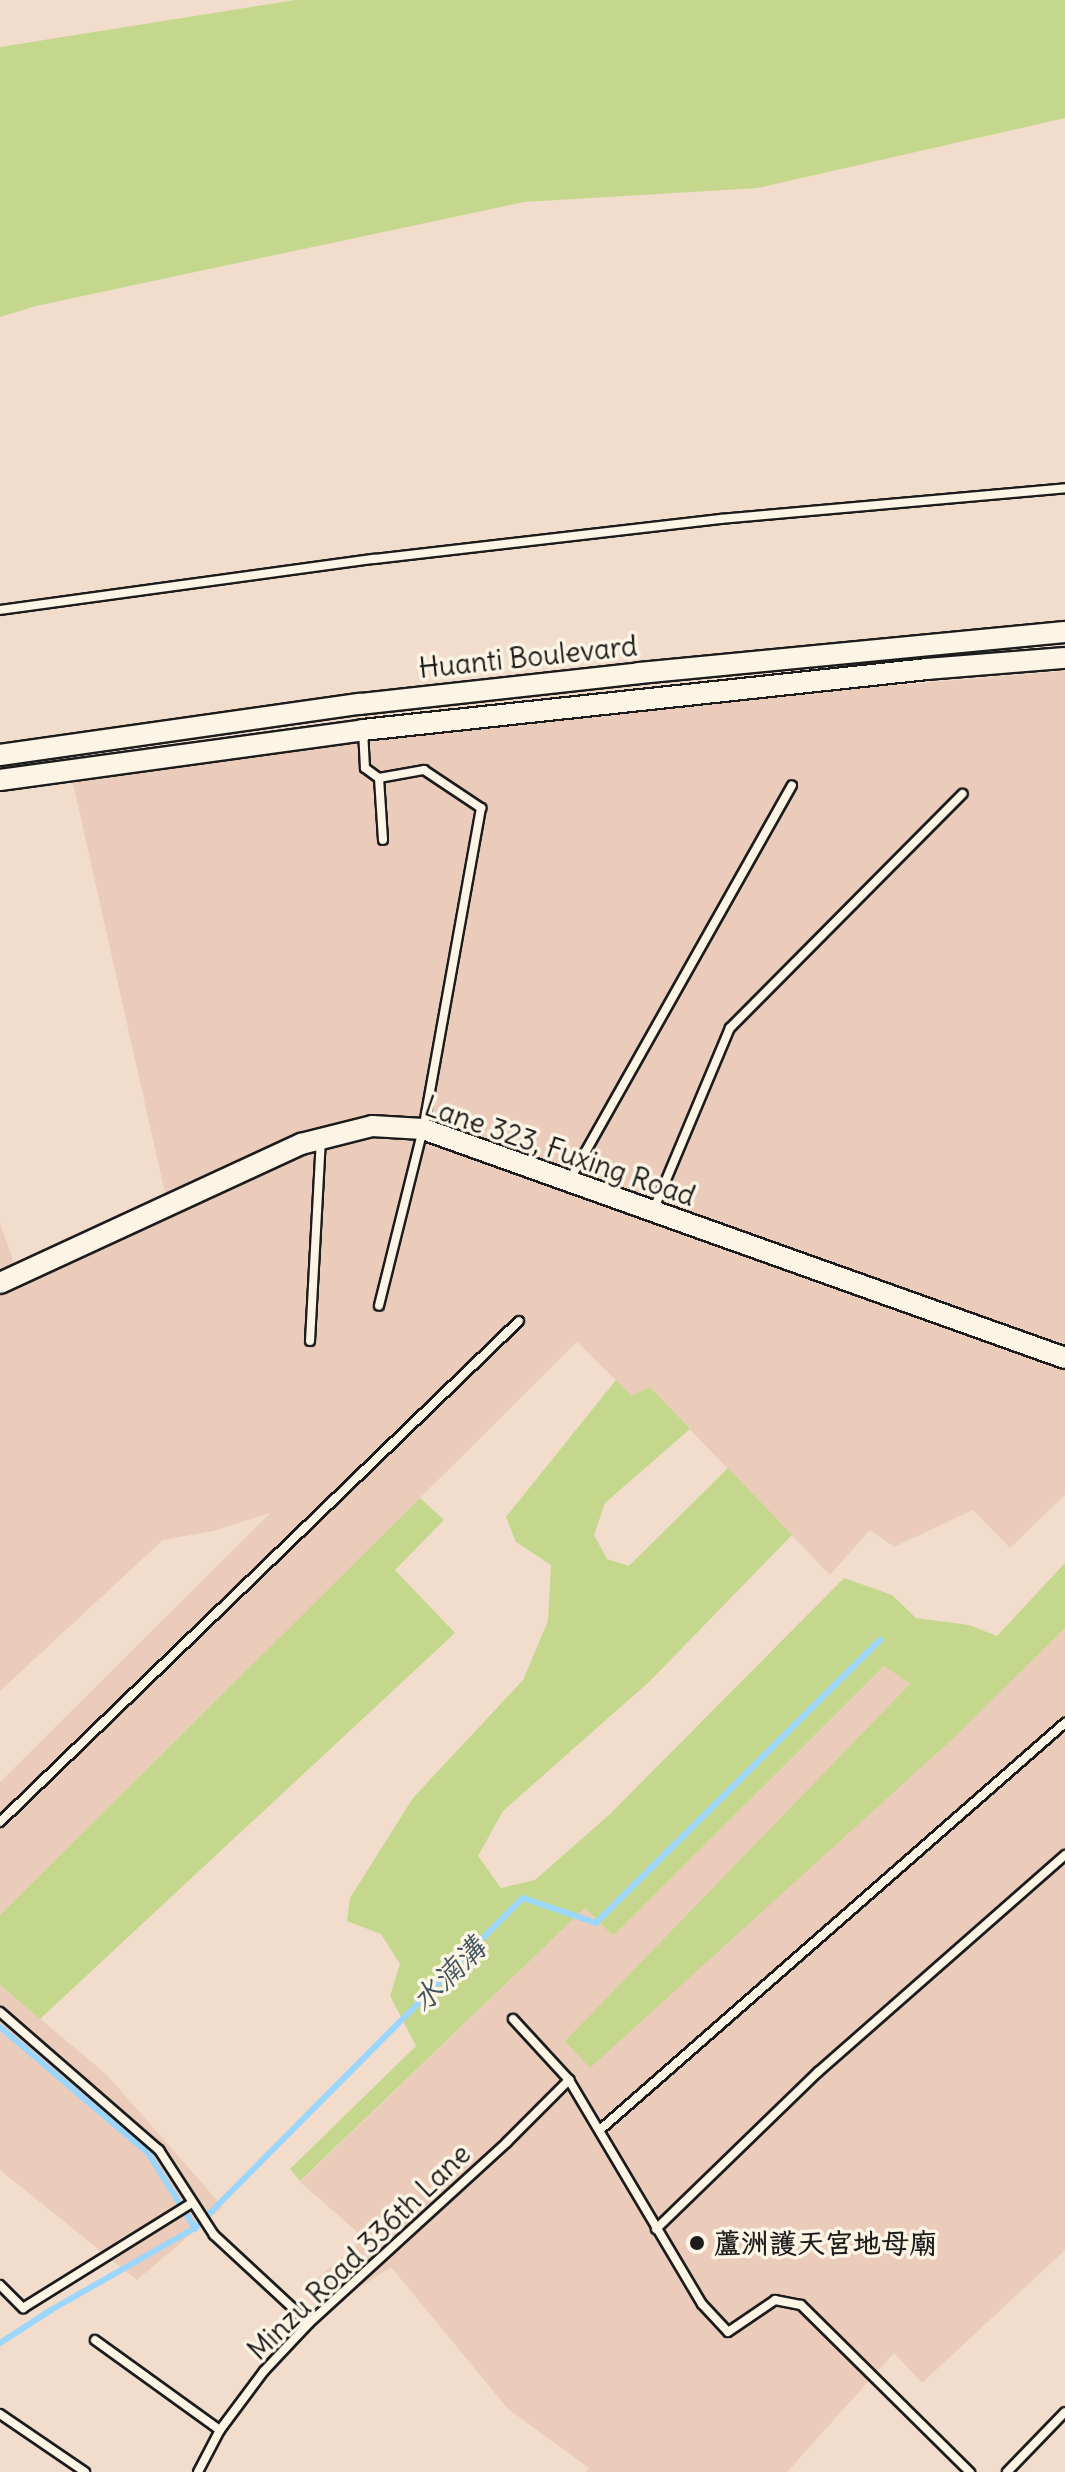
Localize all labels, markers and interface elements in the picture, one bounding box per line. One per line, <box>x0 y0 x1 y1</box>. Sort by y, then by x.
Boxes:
street label: Huanti Boulevard <box>417 629 639 685</box>
street label: Lane 323, Fuxing Road <box>420 1089 700 1213</box>
water label: 水湳溝 <box>403 1929 493 2019</box>
street label: Minzu Road 336th Lane <box>241 2137 477 2367</box>
place label: 蘆洲護天宮地母廟 <box>713 2226 937 2260</box>
marker: 蘆洲護天宮地母廟 <box>688 2234 706 2252</box>

